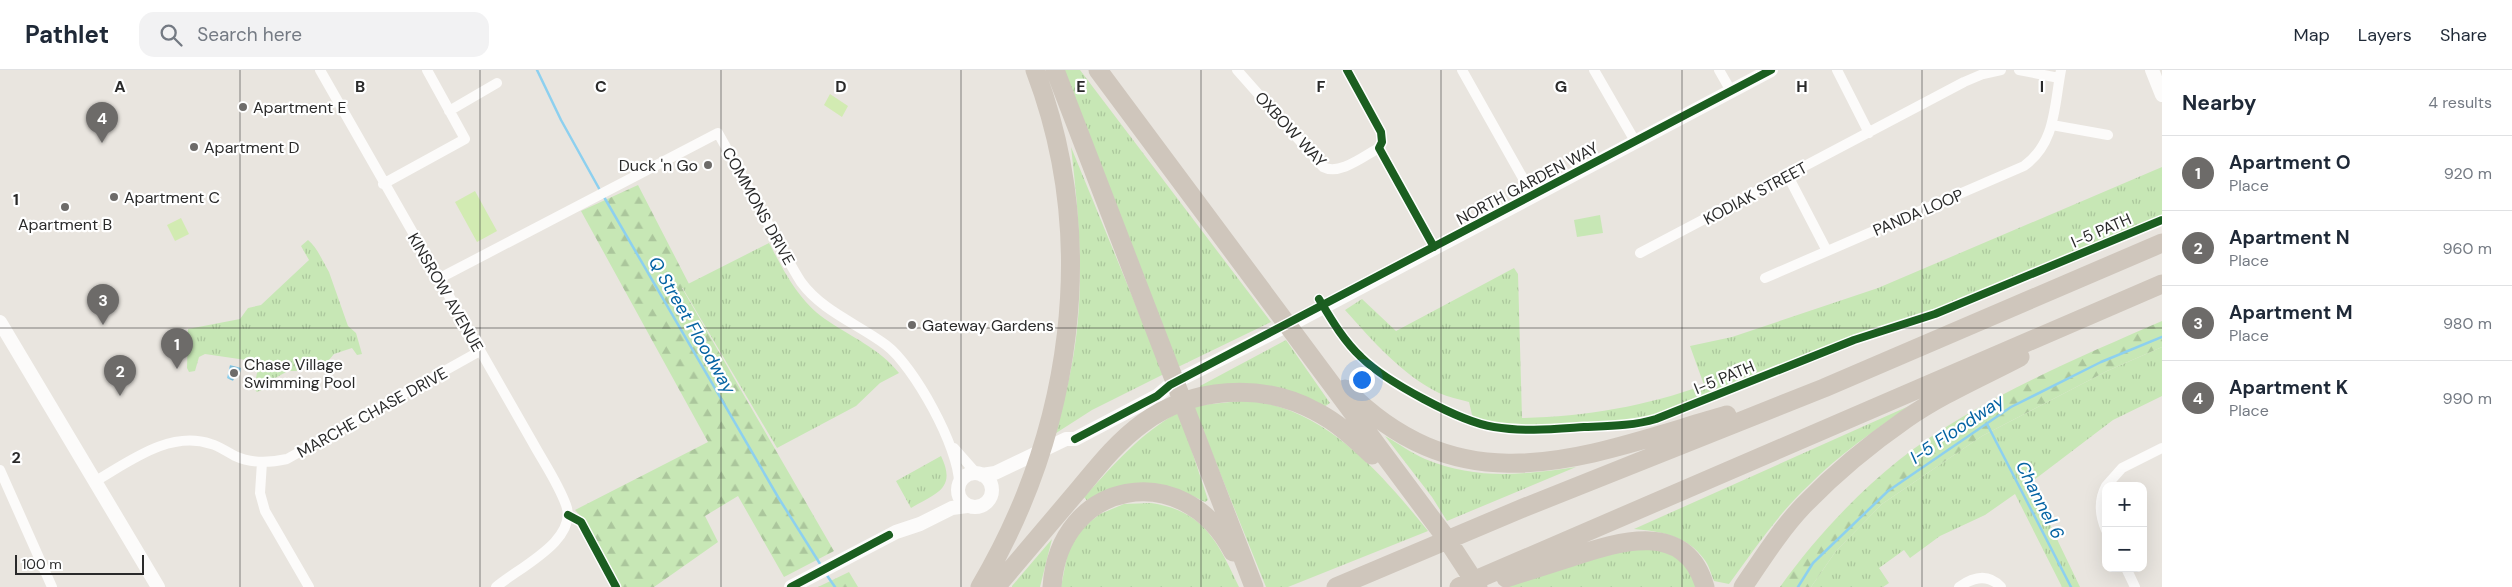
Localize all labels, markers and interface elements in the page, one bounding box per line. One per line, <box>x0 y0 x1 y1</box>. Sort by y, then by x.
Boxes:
search box <box>139 12 489 57</box>
text: Pathlet <box>25 19 109 50</box>
icon: search <box>157 21 185 49</box>
text: Search here <box>197 22 302 47</box>
text: Map <box>2294 23 2330 47</box>
text: Layers <box>2358 23 2412 47</box>
text: Share <box>2440 23 2487 47</box>
text: A <box>114 76 126 97</box>
text: B <box>355 76 365 97</box>
text: C <box>595 76 607 97</box>
text: D <box>835 76 847 97</box>
text: E <box>1076 76 1086 97</box>
text: F <box>1317 76 1326 97</box>
text: G <box>1555 76 1567 97</box>
text: H <box>1796 76 1808 97</box>
text: I <box>2040 76 2044 97</box>
street label: OXBOW WAY <box>1250 87 1331 172</box>
text: Nearby <box>2182 89 2256 117</box>
text: 4 results <box>2428 92 2492 113</box>
place label: Apartment E <box>253 97 347 118</box>
marker: Apartment E <box>237 101 249 113</box>
pin: 4 <box>86 102 118 143</box>
place label: Apartment D <box>204 137 300 158</box>
street label: NORTH GARDEN WAY <box>1453 137 1602 230</box>
marker: Apartment D <box>188 141 200 153</box>
street label: COMMONS DRIVE <box>717 144 800 269</box>
text: Apartment O <box>2229 150 2351 175</box>
place label: Duck 'n Go <box>619 155 698 176</box>
street label: KODIAK STREET <box>1700 157 1811 230</box>
marker: Duck 'n Go <box>702 159 714 171</box>
text: 1 <box>2195 163 2201 184</box>
text: 920 m <box>2444 163 2492 184</box>
text: Place <box>2229 175 2269 196</box>
street label: PANDA LOOP <box>1870 184 1967 241</box>
place label: Apartment C <box>124 187 220 208</box>
text: 1 <box>13 189 19 210</box>
marker: Apartment C <box>108 191 120 203</box>
marker: Apartment B <box>59 201 71 213</box>
street label: I-5 PATH <box>2068 208 2135 253</box>
place label: Apartment B <box>18 214 112 235</box>
text: Apartment N <box>2229 225 2350 250</box>
street label: KINSROW AVENUE <box>403 229 488 356</box>
text: 2 <box>2193 238 2203 259</box>
text: 960 m <box>2442 238 2492 259</box>
text: Place <box>2229 250 2269 271</box>
water label: Q Street Floodway <box>643 252 742 399</box>
pin: 3 <box>87 284 119 325</box>
text: Apartment M <box>2229 300 2353 325</box>
text: 3 <box>2193 313 2203 334</box>
text: 980 m <box>2443 313 2492 334</box>
place label: Gateway Gardens <box>922 315 1054 336</box>
marker: Gateway Gardens <box>906 319 918 331</box>
text: Place <box>2229 325 2269 346</box>
pin: 1 <box>161 328 193 369</box>
place label: Chase Village Swimming Pool <box>244 354 355 393</box>
pin: 2 <box>104 355 136 396</box>
street label: I-5 PATH <box>1691 356 1758 399</box>
street label: MARCHE CHASE DRIVE <box>293 362 451 463</box>
marker: Chase Village Swimming Pool <box>228 367 240 379</box>
your location <box>1349 367 1375 393</box>
text: Apartment K <box>2229 375 2348 400</box>
water label: I-5 Floodway <box>1905 388 2010 469</box>
text: 4 <box>2193 388 2203 409</box>
text: 990 m <box>2442 388 2492 409</box>
text: Place <box>2229 400 2269 421</box>
text: 2 <box>11 447 21 468</box>
water label: Channel 6 <box>2010 457 2070 543</box>
map controls <box>2102 482 2147 572</box>
button: + <box>2102 482 2147 527</box>
button: − <box>2102 527 2147 572</box>
scale bar <box>15 552 144 575</box>
text: 100 m <box>22 555 62 573</box>

